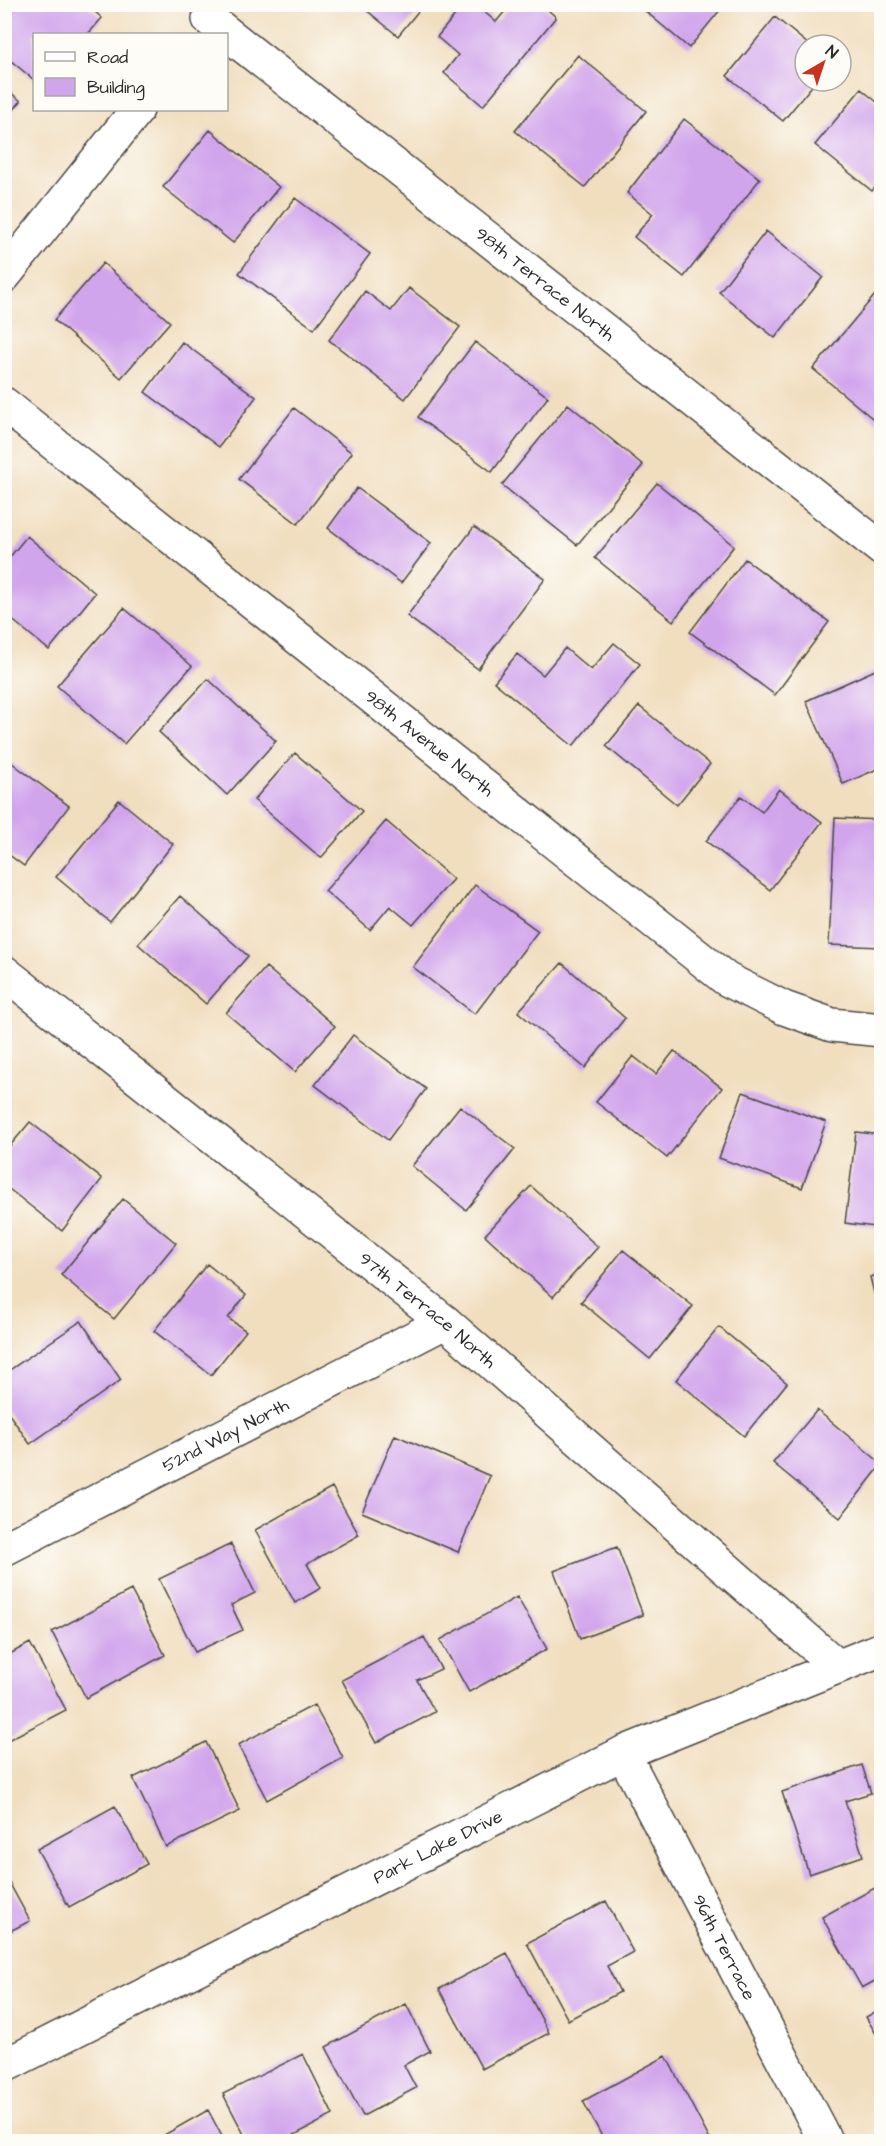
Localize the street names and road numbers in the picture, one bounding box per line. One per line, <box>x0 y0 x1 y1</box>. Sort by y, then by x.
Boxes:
street label: 98th Terrace North <box>470 221 620 347</box>
street label: 98th Avenue North <box>359 684 499 803</box>
street label: 97th Terrace North <box>354 1246 501 1374</box>
street label: 52nd Way North <box>158 1392 293 1478</box>
street label: Park Lake Drive <box>369 1804 507 1890</box>
street label: 96th Terrace <box>686 1890 762 2005</box>

